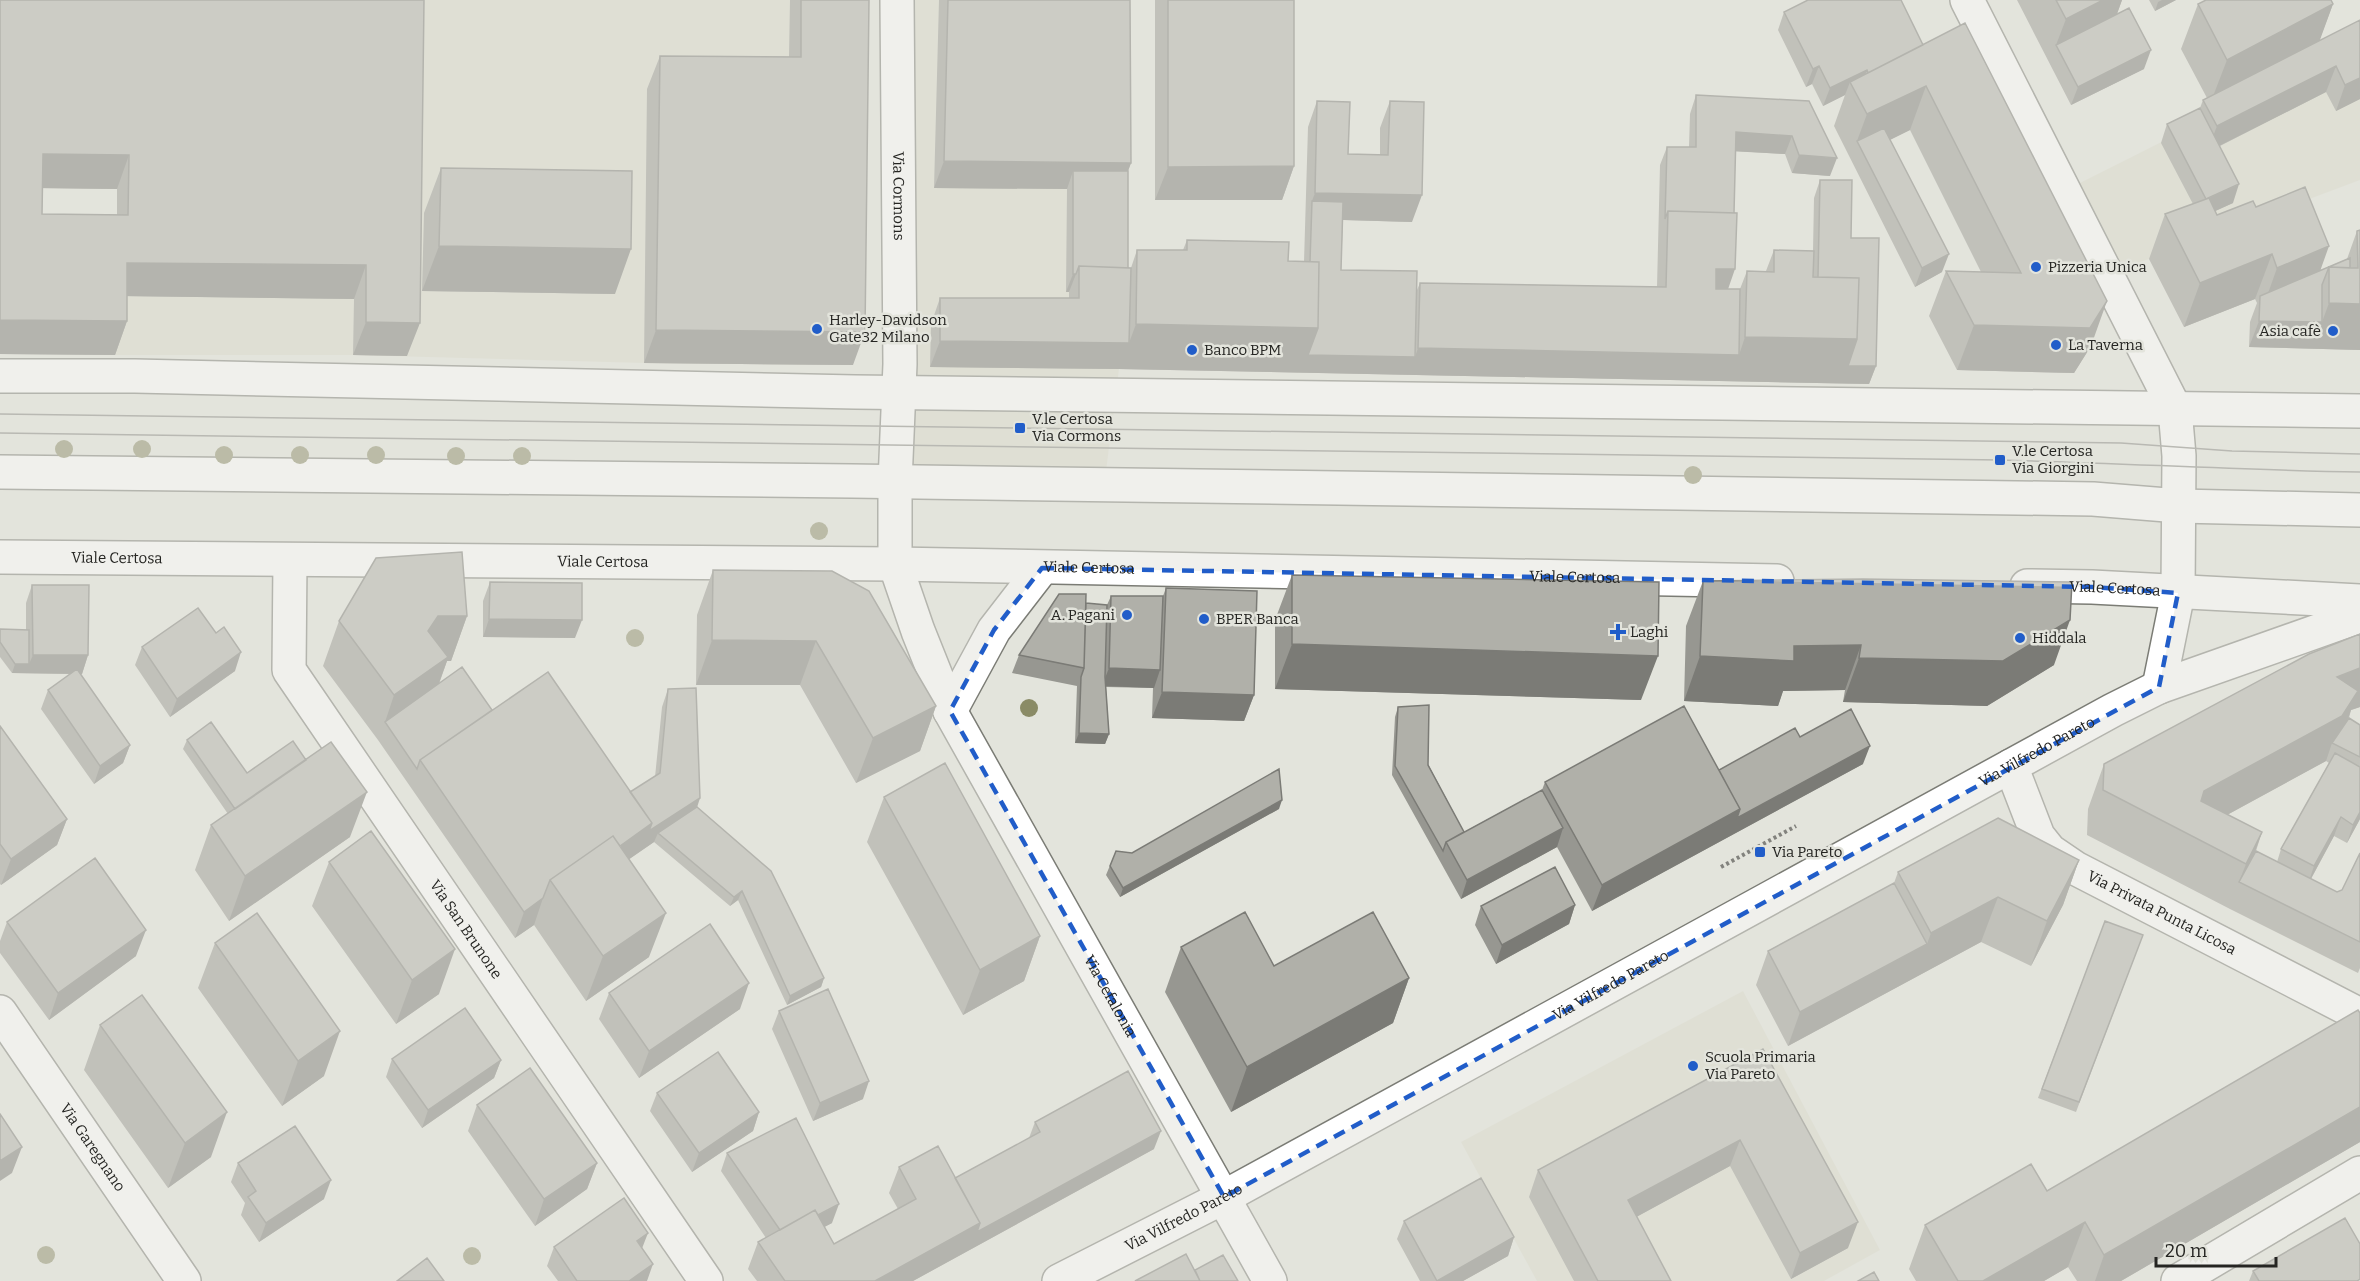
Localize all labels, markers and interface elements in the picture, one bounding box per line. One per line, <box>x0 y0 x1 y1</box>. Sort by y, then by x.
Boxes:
street label: Via Cormons <box>889 151 908 241</box>
place label: Pizzeria Unica <box>2048 258 2147 276</box>
marker: Pizzeria Unica <box>2029 260 2043 274</box>
place label: Harley-Davidson Gate32 Milano <box>829 311 947 346</box>
marker: Harley-Davidson Gate32 Milano <box>810 322 824 336</box>
place label: Asia cafè <box>2259 322 2321 340</box>
marker: Asia cafè <box>2326 324 2340 338</box>
place label: La Taverna <box>2068 336 2143 354</box>
marker: La Taverna <box>2049 338 2063 352</box>
place label: Banco BPM <box>1204 341 1281 359</box>
marker: Banco BPM <box>1185 343 1199 357</box>
place label: V.le Certosa Via Cormons <box>1032 410 1121 445</box>
marker: V.le Certosa Via Cormons <box>1013 421 1027 435</box>
place label: V.le Certosa Via Giorgini <box>2012 442 2095 477</box>
marker: V.le Certosa Via Giorgini <box>1993 453 2007 467</box>
street label: Viale Certosa <box>71 549 163 567</box>
street label: Viale Certosa <box>557 552 649 571</box>
street label: Viale Certosa <box>1043 558 1135 578</box>
street label: Viale Certosa <box>1529 567 1621 587</box>
street label: Viale Certosa <box>2069 578 2161 600</box>
place label: A. Pagani <box>1051 606 1116 624</box>
marker: A. Pagani <box>1120 608 1134 622</box>
place label: BPER Banca <box>1216 610 1299 628</box>
marker: BPER Banca <box>1197 612 1211 626</box>
place label: Laghi <box>1630 623 1669 641</box>
marker: Laghi <box>1611 625 1625 639</box>
place label: Hiddala <box>2032 629 2087 647</box>
marker: Hiddala <box>2013 631 2027 645</box>
street label: Via Vilfredo Pareto <box>1976 713 2098 791</box>
place label: Via Pareto <box>1772 843 1842 861</box>
marker: Via Pareto <box>1753 845 1767 859</box>
street label: Via Privata Punta Licosa <box>2084 867 2239 959</box>
street label: Via San Brunone <box>426 876 506 982</box>
street label: Via Vilfredo Pareto <box>1550 946 1672 1024</box>
street label: Via Cefalonia <box>1080 952 1140 1040</box>
place label: Scuola Primaria Via Pareto <box>1705 1048 1816 1083</box>
marker: Scuola Primaria Via Pareto <box>1686 1059 1700 1073</box>
street label: Via Garegnano <box>56 1100 129 1195</box>
street label: Via Vilfredo Pareto <box>1122 1180 1245 1255</box>
scale bar <box>2156 1230 2276 1268</box>
text: 20 m <box>2165 1240 2207 1262</box>

